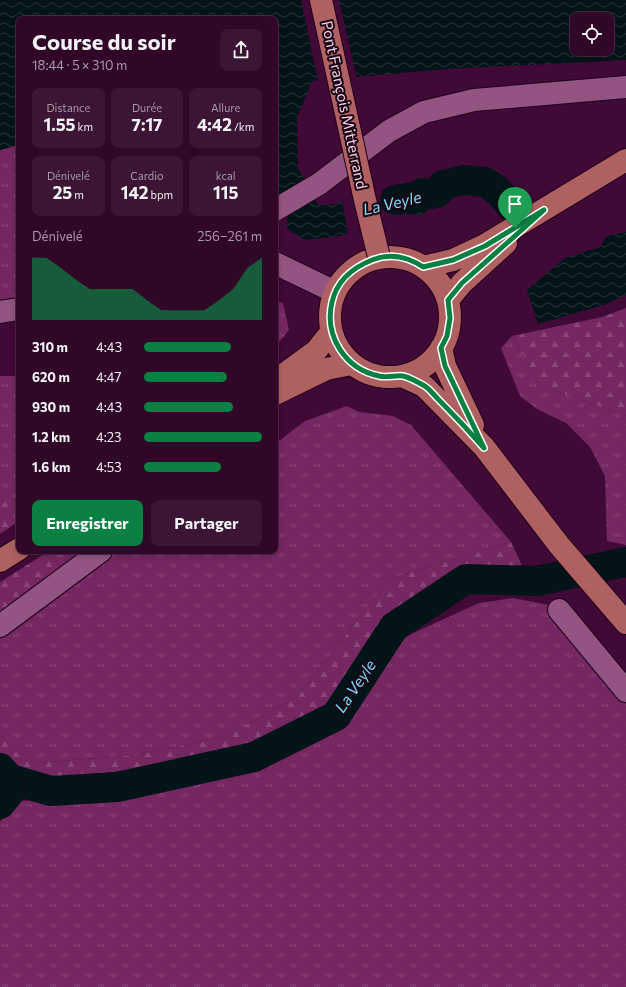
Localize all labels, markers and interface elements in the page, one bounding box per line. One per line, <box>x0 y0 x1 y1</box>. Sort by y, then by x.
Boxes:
map controls <box>570 12 614 56</box>
button: locate <box>570 12 614 56</box>
street label: Pont François Mitterrand <box>318 19 372 191</box>
text: Course du soir <box>32 28 176 55</box>
button: share <box>220 29 262 71</box>
text: 18:44 · 5 × 310 m <box>32 57 127 73</box>
text: Distance <box>46 101 90 114</box>
text: Durée <box>132 101 162 114</box>
text: Allure <box>211 101 240 114</box>
text: 1.55 <box>43 114 76 135</box>
text: 7:17 <box>132 114 162 135</box>
text: 4:42 <box>197 114 232 135</box>
text: km <box>76 120 93 133</box>
text: /km <box>232 120 254 133</box>
text: Dénivelé <box>47 169 90 182</box>
text: Cardio <box>130 169 164 182</box>
text: kcal <box>216 169 236 182</box>
text: 25 <box>53 182 72 203</box>
text: 142 <box>121 182 148 203</box>
text: 115 <box>213 182 238 203</box>
water label: La Veyle <box>361 186 424 218</box>
pin <box>498 187 532 228</box>
text: m <box>72 188 84 201</box>
text: bpm <box>148 188 173 201</box>
icon: arrive <box>504 193 526 215</box>
text: Dénivelé <box>32 228 83 244</box>
text: 256–261 m <box>197 228 262 244</box>
text: 310 m <box>32 339 68 355</box>
text: 4:43 <box>96 339 122 355</box>
text: 620 m <box>32 369 70 385</box>
text: 4:47 <box>96 369 121 385</box>
text: 930 m <box>32 399 70 415</box>
text: 4:43 <box>96 399 122 415</box>
text: 1.2 km <box>32 429 70 445</box>
text: 4:23 <box>96 429 122 445</box>
text: 1.6 km <box>32 459 70 475</box>
text: 4:53 <box>96 459 122 475</box>
button: Enregistrer <box>32 500 143 546</box>
button: Partager <box>151 500 262 546</box>
water label: La Veyle <box>330 655 379 716</box>

